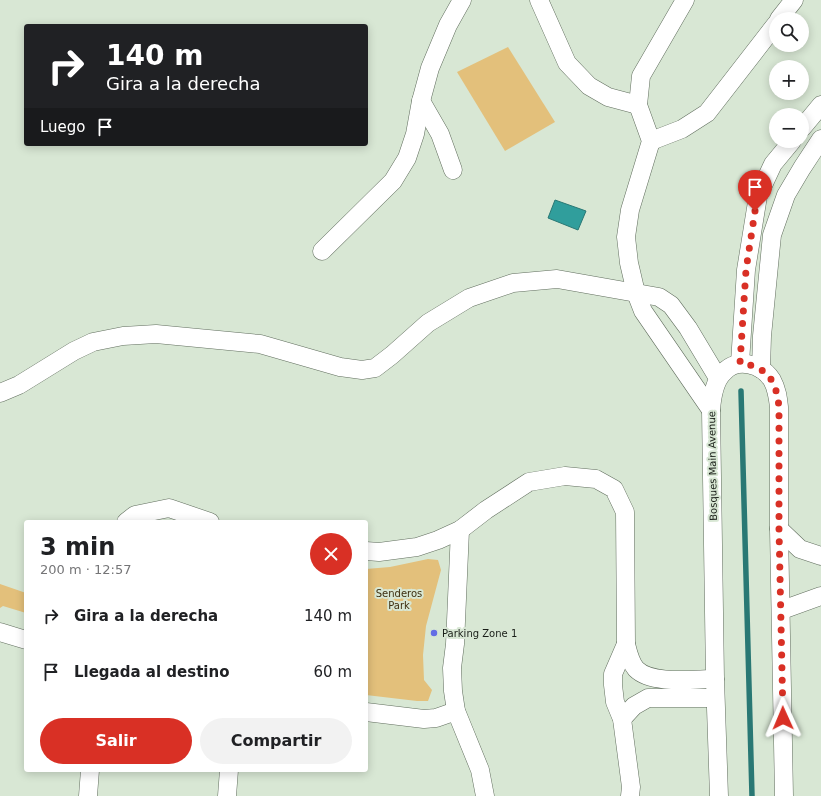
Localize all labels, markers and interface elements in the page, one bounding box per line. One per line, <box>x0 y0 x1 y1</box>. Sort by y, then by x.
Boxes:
map controls <box>769 12 809 148</box>
button: search <box>769 12 809 52</box>
text: 140 m <box>106 39 203 72</box>
icon: right <box>40 40 92 92</box>
button: + <box>769 60 809 100</box>
text: Gira a la derecha <box>106 73 261 94</box>
button: − <box>769 108 809 148</box>
icon: arrive <box>94 116 116 138</box>
text: Luego <box>40 118 86 136</box>
pin <box>738 170 772 211</box>
icon: arrive <box>744 176 766 198</box>
street label: Bosques Main Avenue <box>706 411 719 521</box>
text: 3 min <box>40 533 115 561</box>
button: close <box>310 533 352 575</box>
text: 200 m · 12:57 <box>40 562 131 577</box>
park label: Senderos Park <box>376 588 422 611</box>
icon: right <box>40 605 62 627</box>
text: Gira a la derecha <box>74 607 218 625</box>
text: 140 m <box>304 607 352 625</box>
marker: Parking Zone 1 <box>429 628 439 638</box>
place label: Parking Zone 1 <box>442 628 517 639</box>
icon: arrive <box>40 661 62 683</box>
text: Llegada al destino <box>74 663 229 681</box>
text: 60 m <box>314 663 352 681</box>
position arrow <box>762 697 804 739</box>
button: Salir <box>40 718 192 764</box>
button: Compartir <box>200 718 352 764</box>

